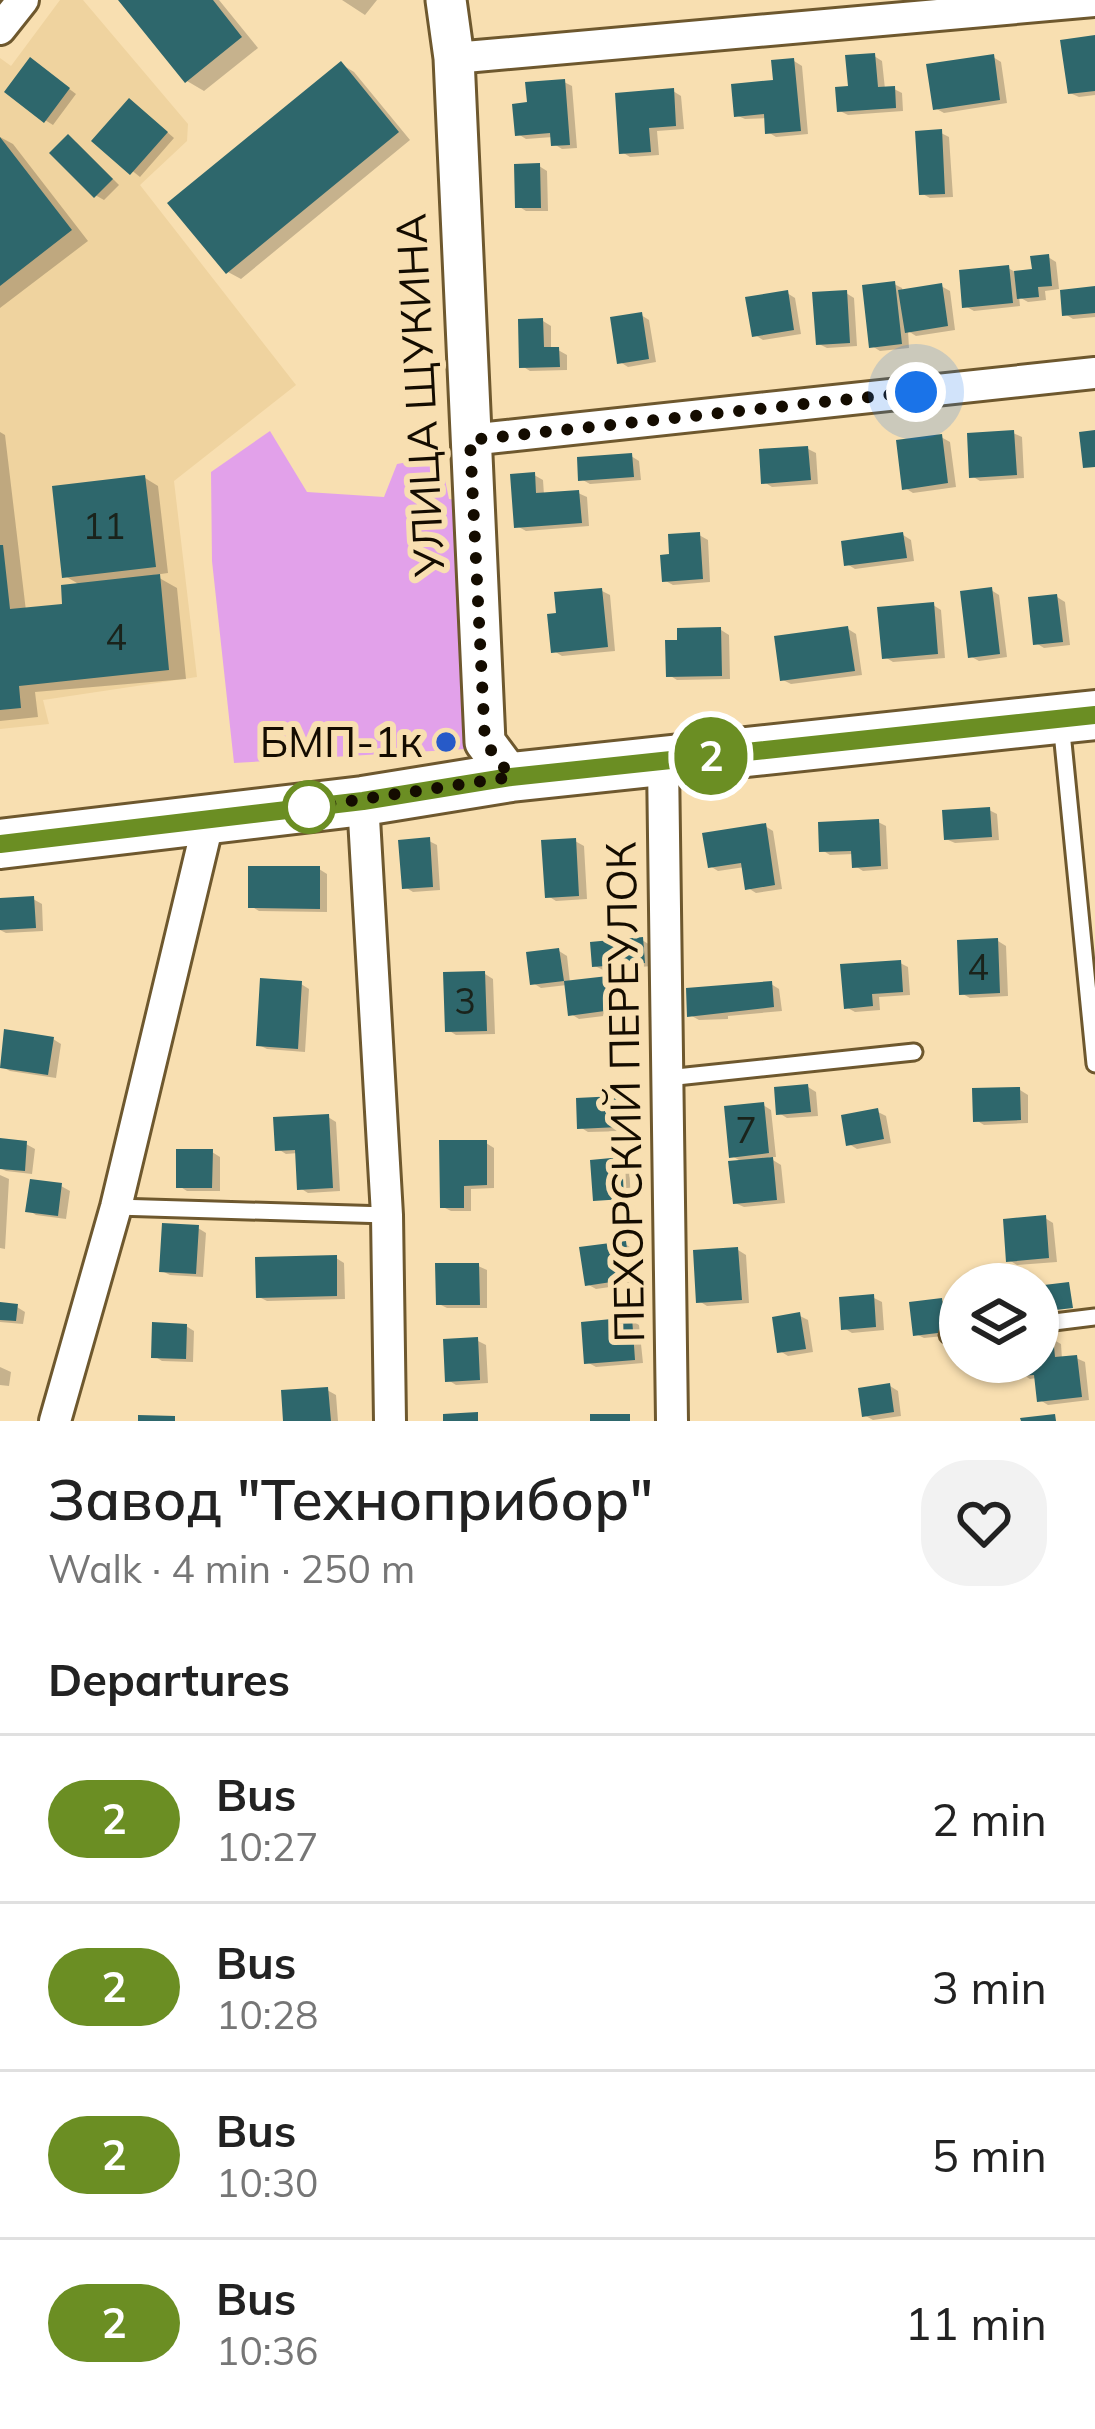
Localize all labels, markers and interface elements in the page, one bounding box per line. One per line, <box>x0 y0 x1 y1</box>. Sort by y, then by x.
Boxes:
street label: УЛИЦА ЩУКИНА <box>384 212 456 579</box>
your location <box>886 362 946 422</box>
house number: 11 <box>82 503 126 548</box>
house number: 4 <box>105 614 127 659</box>
place label: БМП-1к <box>260 715 422 768</box>
line badge: 2 <box>672 717 750 795</box>
marker: БМП-1к <box>433 729 459 755</box>
text: 2 <box>698 729 724 782</box>
unlabelled marker <box>284 782 334 832</box>
street label: ПЕХОРСКИЙ ПЕРЕУЛОК <box>594 841 655 1343</box>
house number: 4 <box>967 944 989 989</box>
house number: 3 <box>454 978 476 1023</box>
house number: 7 <box>735 1107 757 1152</box>
map controls <box>939 1263 1059 1383</box>
button: layers <box>939 1263 1059 1383</box>
button: heart <box>921 1460 1047 1586</box>
text: Завод "Техноприбор" <box>48 1463 653 1534</box>
text: Walk · 4 min · 250 m <box>48 1544 415 1593</box>
text: Departures <box>48 1651 290 1707</box>
text: Bus <box>216 1766 296 1822</box>
text: 2 min <box>932 1791 1047 1847</box>
text: 2 <box>101 1792 127 1845</box>
text: 10:27 <box>216 1822 319 1871</box>
text: Bus <box>216 1934 296 1990</box>
text: 3 min <box>932 1959 1047 2015</box>
text: 2 <box>101 1960 127 2013</box>
text: 10:28 <box>216 1990 319 2039</box>
text: Bus <box>216 2102 296 2158</box>
text: 5 min <box>932 2127 1047 2183</box>
text: 2 <box>101 2128 127 2181</box>
text: 10:30 <box>216 2158 319 2207</box>
text: Bus <box>216 2270 296 2326</box>
text: 11 min <box>905 2295 1047 2351</box>
text: 2 <box>101 2296 127 2349</box>
text: 10:36 <box>216 2326 319 2375</box>

